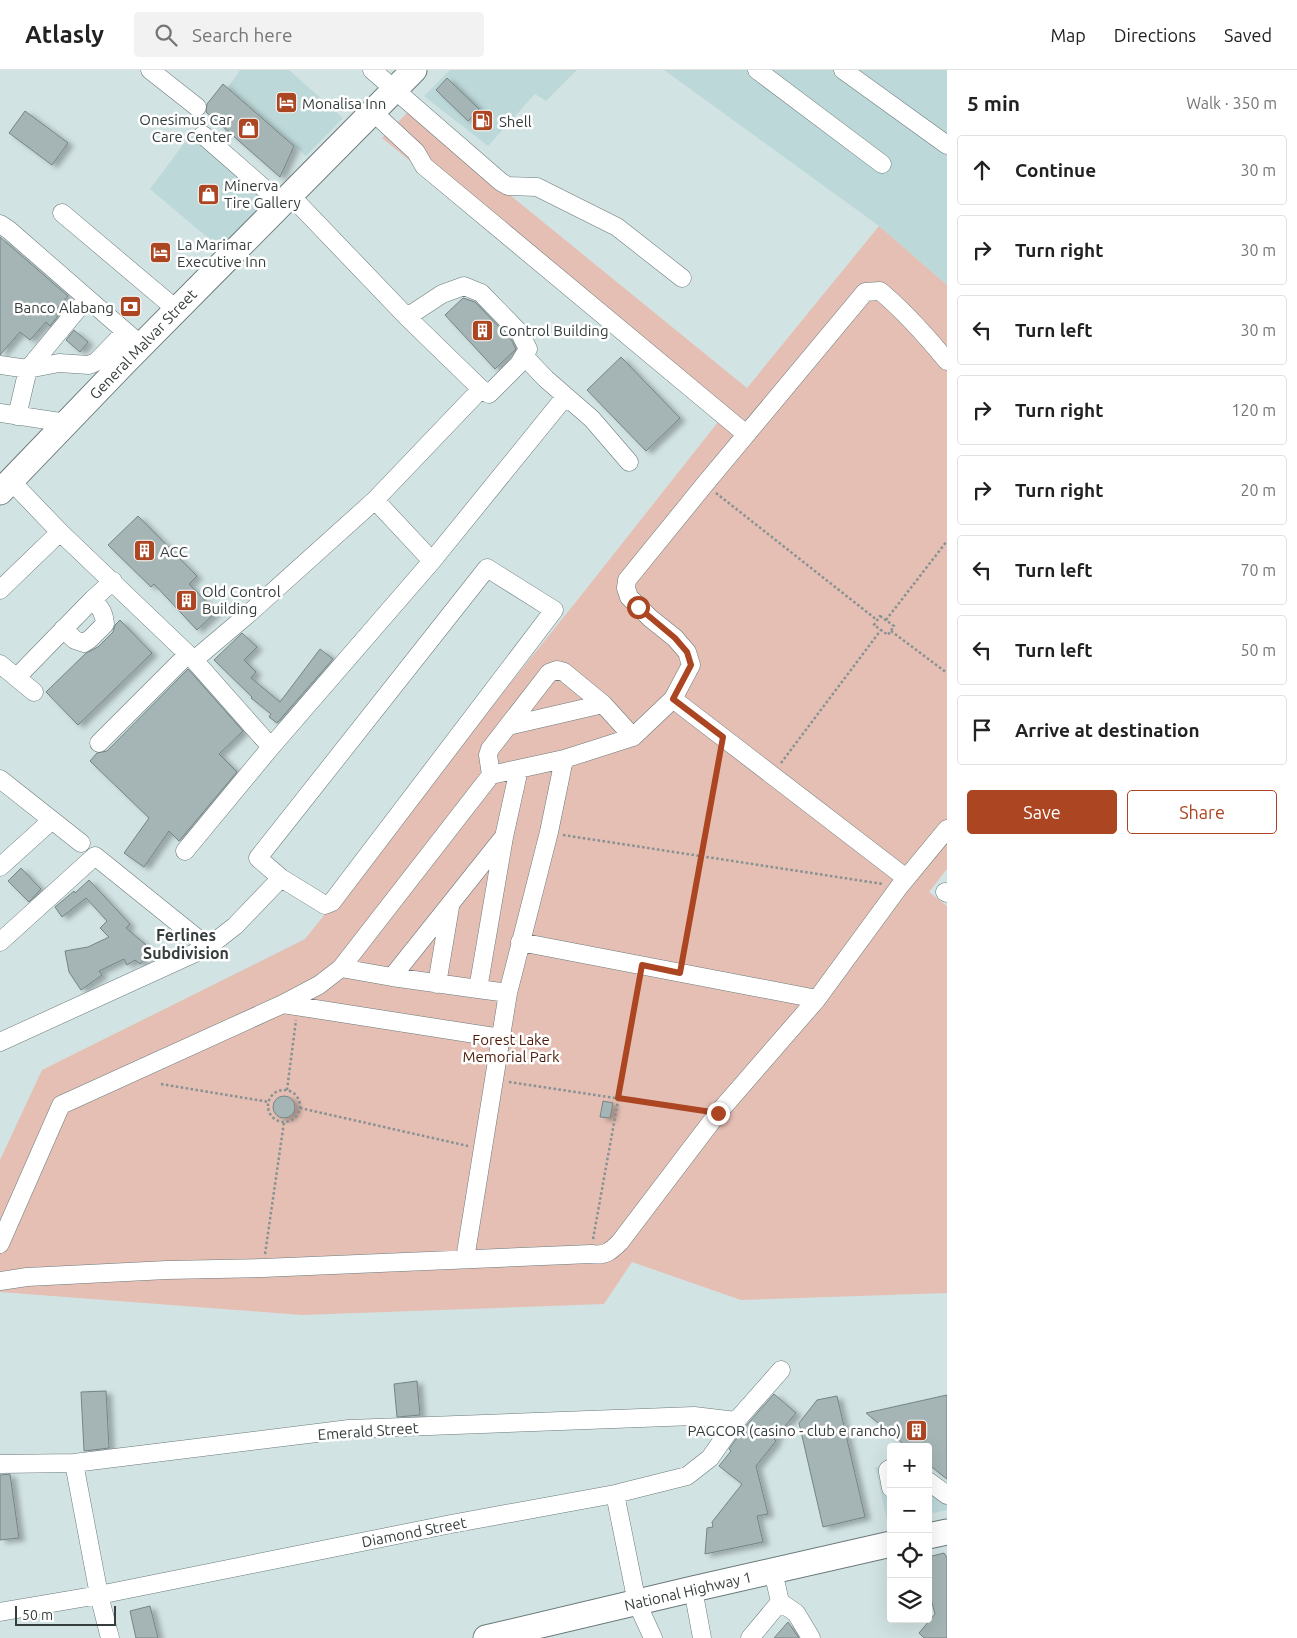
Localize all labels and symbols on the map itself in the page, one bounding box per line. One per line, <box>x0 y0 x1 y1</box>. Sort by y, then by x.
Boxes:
hotel icon: Monalisa Inn <box>274 91 298 115</box>
place label: Monalisa Inn <box>302 95 386 112</box>
fuel station icon: Shell <box>471 109 495 133</box>
place label: Onesimus Car Care Center <box>139 111 232 145</box>
place label: Shell <box>499 113 532 130</box>
shop icon: Onesimus Car Care Center <box>236 116 260 140</box>
place label: Minerva Tire Gallery <box>224 177 301 211</box>
shop icon: Minerva Tire Gallery <box>196 182 220 206</box>
place label: La Marimar Executive Inn <box>177 236 266 270</box>
hotel icon: La Marimar Executive Inn <box>149 241 173 265</box>
street label: General Malvar Street <box>86 285 200 403</box>
bank icon: Banco Alabang <box>118 295 142 319</box>
place label: Banco Alabang <box>14 299 114 316</box>
building icon: Control Building <box>471 318 495 342</box>
place label: Control Building <box>499 322 609 339</box>
building icon: ACC <box>132 539 156 563</box>
place label: ACC <box>160 543 188 560</box>
place label: Old Control Building <box>202 583 281 617</box>
building icon: Old Control Building <box>174 588 198 612</box>
route start <box>627 596 650 619</box>
district label: Ferlines Subdivision <box>143 926 229 962</box>
park label: Forest Lake Memorial Park <box>462 1031 560 1065</box>
route end <box>707 1102 730 1125</box>
building icon: PAGCOR (casino - club e rancho) <box>905 1418 929 1442</box>
street label: Emerald Street <box>317 1419 419 1443</box>
place label: PAGCOR (casino - club e rancho) <box>688 1422 901 1439</box>
street label: Diamond Street <box>360 1513 468 1550</box>
street label: National Highway 1 <box>623 1568 753 1614</box>
scale bar <box>15 1603 116 1626</box>

